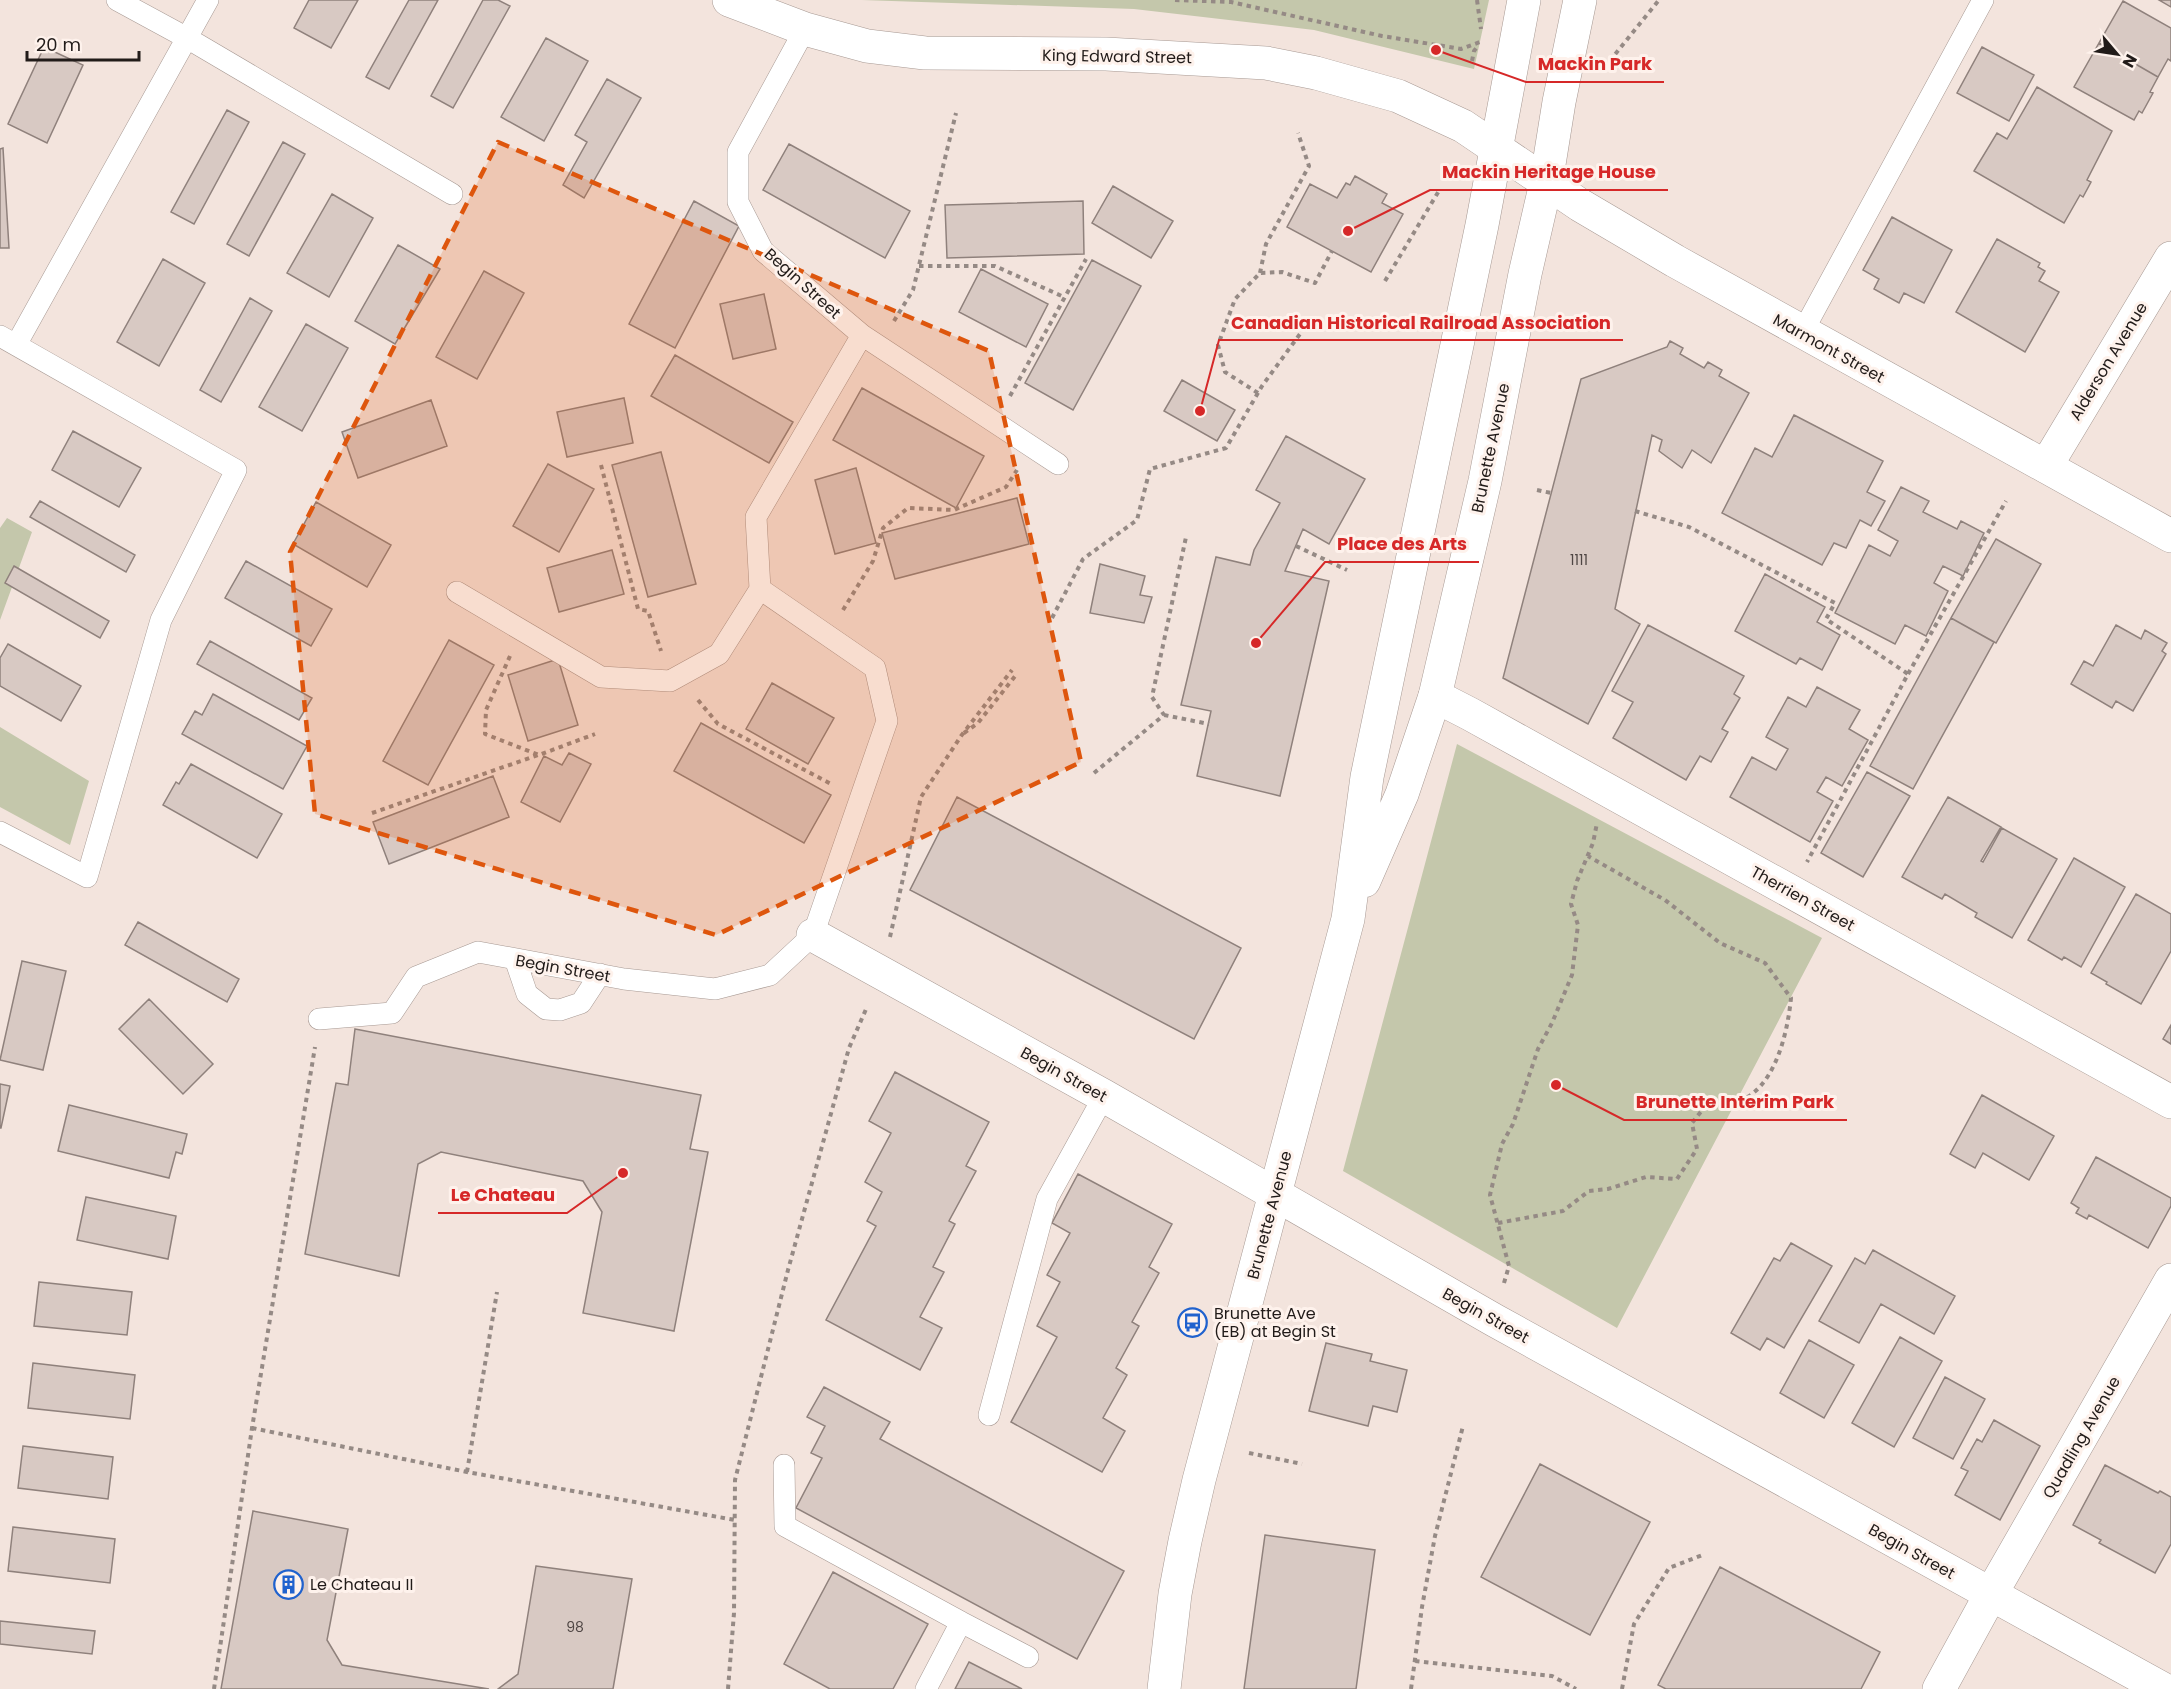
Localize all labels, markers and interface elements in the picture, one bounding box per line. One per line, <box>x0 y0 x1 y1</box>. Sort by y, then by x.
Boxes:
scale bar <box>27 24 140 62</box>
north arrow <box>2087 24 2147 84</box>
text: 20 m <box>36 32 81 57</box>
street label: King Edward Street <box>1042 44 1192 69</box>
callout: Mackin Park <box>1526 46 1664 82</box>
text: N <box>2117 50 2143 72</box>
text: Mackin Park <box>1538 51 1653 76</box>
callout: Mackin Heritage House <box>1430 154 1668 190</box>
text: Mackin Heritage House <box>1442 159 1656 184</box>
street label: Begin Street <box>759 243 846 324</box>
street label: Alderson Avenue <box>2064 298 2153 425</box>
callout: Canadian Historical Railroad Association <box>1219 304 1623 340</box>
street label: Marmont Street <box>1769 308 1889 389</box>
text: Canadian Historical Railroad Association <box>1231 310 1611 335</box>
street label: Brunette Avenue <box>1466 381 1515 515</box>
callout: Place des Arts <box>1325 526 1479 562</box>
text: Place des Arts <box>1337 531 1467 556</box>
house number: 1111 <box>1570 550 1588 570</box>
street label: Therrien Street <box>1746 860 1859 937</box>
street label: Begin Street <box>514 949 612 988</box>
street label: Begin Street <box>1016 1041 1111 1108</box>
callout: Brunette Interim Park <box>1624 1084 1847 1120</box>
text: Brunette Interim Park <box>1636 1089 1835 1114</box>
street label: Brunette Avenue <box>1241 1148 1298 1282</box>
callout: Le Chateau <box>438 1177 567 1213</box>
text: Le Chateau <box>451 1182 555 1207</box>
street label: Begin Street <box>1438 1282 1533 1349</box>
place label: Brunette Ave (EB) at Begin St <box>1214 1302 1336 1343</box>
bus stop icon: Brunette Ave (EB) at Begin St <box>1177 1306 1209 1338</box>
street label: Quadling Avenue <box>2037 1372 2126 1503</box>
street label: Begin Street <box>1864 1518 1959 1585</box>
building icon: Le Chateau II <box>273 1568 305 1600</box>
place label: Le Chateau II <box>310 1573 413 1596</box>
house number: 98 <box>566 1617 584 1637</box>

